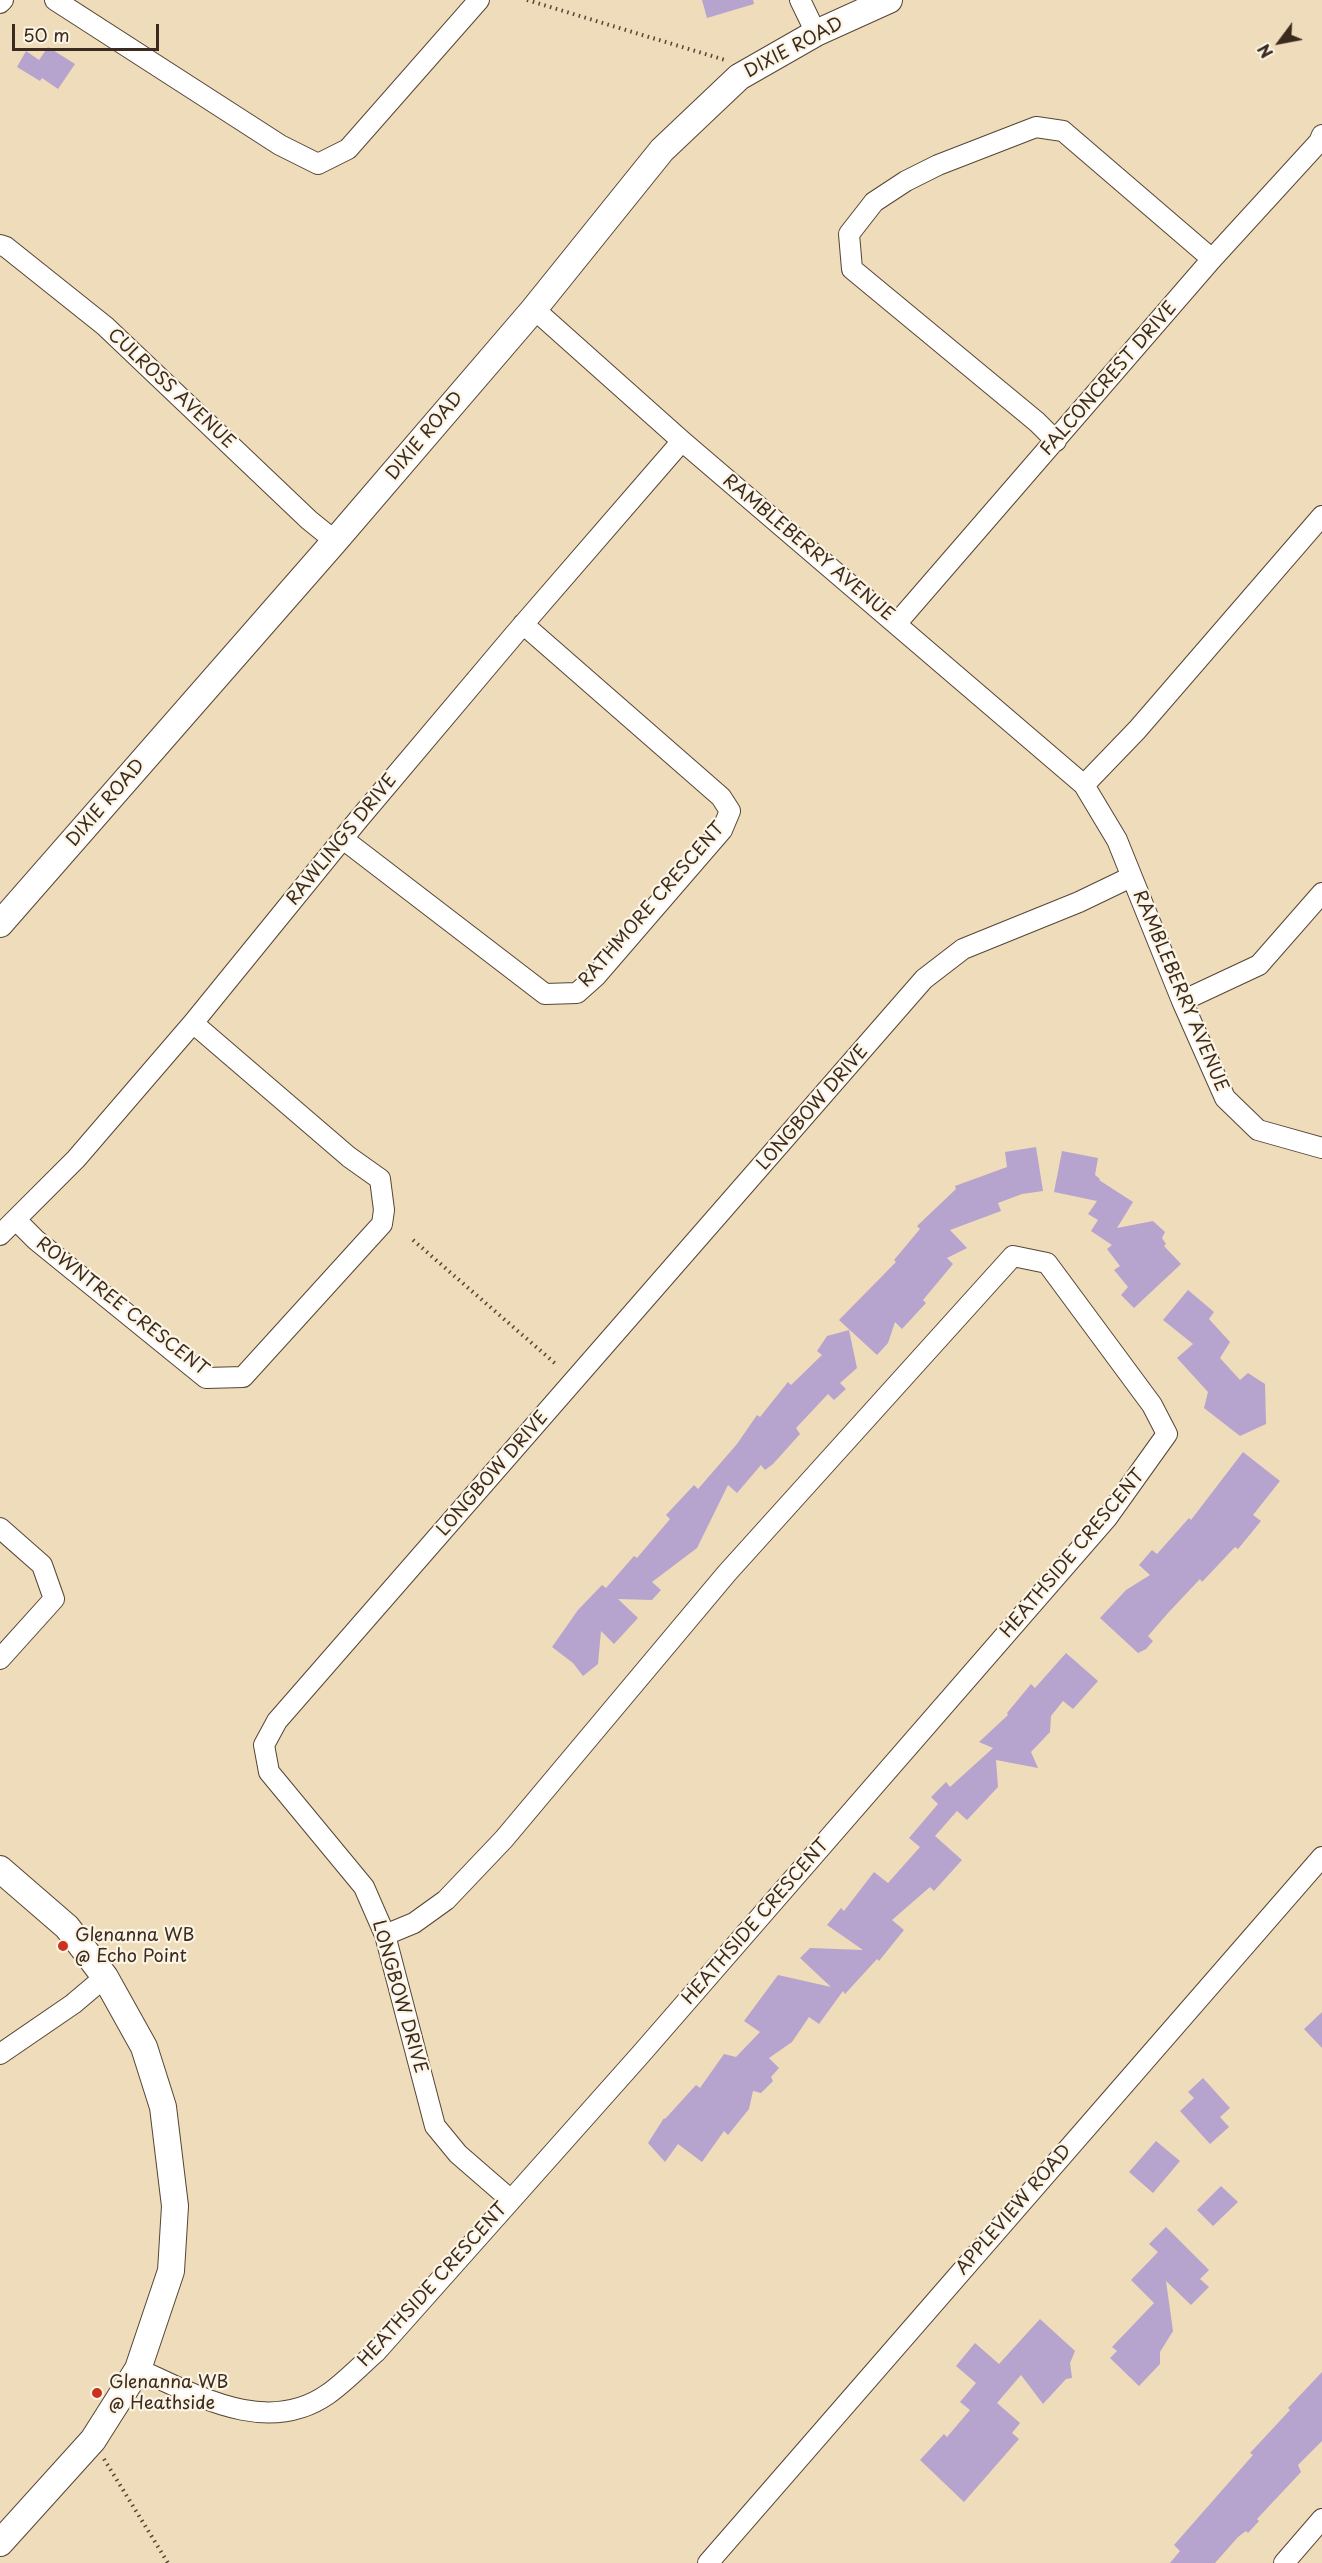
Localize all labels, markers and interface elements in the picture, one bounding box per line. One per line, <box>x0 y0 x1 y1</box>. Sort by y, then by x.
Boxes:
scale bar <box>15 12 162 50</box>
north arrow <box>1250 12 1310 72</box>
street label: DIXIE ROAD <box>741 13 847 83</box>
text: 50 m <box>23 21 70 48</box>
text: N <box>1251 40 1278 63</box>
street label: FALCONCREST DRIVE <box>1036 298 1182 460</box>
street label: CULROSS AVENUE <box>103 324 239 454</box>
street label: DIXIE ROAD <box>382 387 468 485</box>
street label: RAMBLEBERRY AVENUE <box>718 470 898 626</box>
street label: DIXIE ROAD <box>62 755 150 851</box>
street label: RAWLINGS DRIVE <box>282 770 402 910</box>
street label: RATHMORE CRESCENT <box>575 818 729 992</box>
street label: RAMBLEBERRY AVENUE <box>1128 887 1232 1095</box>
street label: LONGBOW DRIVE <box>753 1041 873 1175</box>
street label: ROWNTREE CRESCENT <box>32 1233 212 1381</box>
street label: LONGBOW DRIVE <box>433 1407 553 1541</box>
street label: HEATHSIDE CRESCENT <box>996 1466 1150 1642</box>
street label: HEATHSIDE CRESCENT <box>678 1835 834 2009</box>
street label: LONGBOW DRIVE <box>367 1918 431 2076</box>
place label: Glenanna WB @ Echo Point <box>75 1925 194 1968</box>
marker: Glenanna WB @ Echo Point <box>56 1939 70 1953</box>
street label: APPLEVIEW ROAD <box>952 2141 1076 2279</box>
street label: HEATHSIDE CRESCENT <box>354 2199 512 2371</box>
place label: Glenanna WB @ Heathside <box>109 2372 228 2414</box>
marker: Glenanna WB @ Heathside <box>90 2386 104 2400</box>

